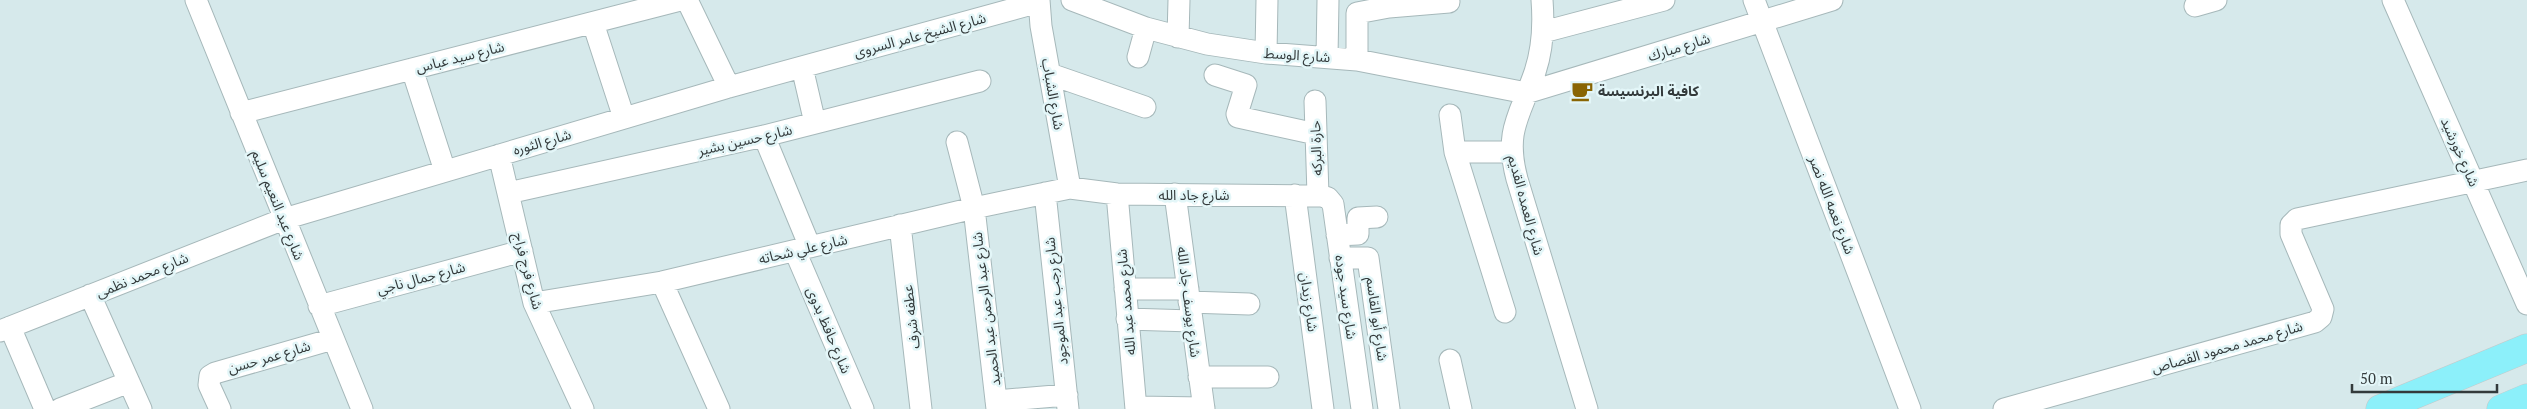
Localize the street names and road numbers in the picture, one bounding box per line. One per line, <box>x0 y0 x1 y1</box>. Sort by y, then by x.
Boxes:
street label: شارع الشيخ عامر السروى <box>852 8 989 63</box>
street label: شارع مبارك <box>1645 28 1713 67</box>
street label: شارع سيد عباس <box>414 36 507 79</box>
street label: شارع الوسط <box>1263 43 1331 68</box>
street label: شارع الشباب <box>1036 57 1069 132</box>
street label: شارع خورشيد <box>2435 114 2484 190</box>
street label: شارع حسين بشير <box>695 119 794 162</box>
street label: حارة البركه <box>1305 120 1326 176</box>
street label: شارع الثوره <box>511 124 574 161</box>
street label: شارع عبد النعيم سليم <box>246 147 309 263</box>
street label: شارع نعمه الله نصر <box>1803 152 1860 258</box>
street label: شارع العمده القديم <box>1502 153 1549 258</box>
street label: شارع جاد الله <box>1158 185 1230 206</box>
street label: شارع علي شحاته <box>757 229 850 270</box>
street label: شارع فرج فراج <box>507 230 548 312</box>
street label: شارع عبد الرحمن عبد الحميد <box>967 231 1006 387</box>
street label: شارع رجب عبد الموجود <box>1039 236 1074 366</box>
street label: شارع يوسف جاد الله <box>1171 245 1206 359</box>
street label: شارع محمد نظمى <box>93 247 192 304</box>
street label: شارع محمد عبد الله <box>1111 248 1142 356</box>
street label: شارع سيد جوده <box>1329 254 1362 341</box>
street label: شارع جمال ناجي <box>375 257 468 301</box>
street label: شارع زيدان <box>1294 271 1323 333</box>
street label: شارع أبو القاسم <box>1360 276 1393 362</box>
street label: شارع حافظ بدوى <box>801 284 856 377</box>
street label: عطفه شرف <box>897 284 924 350</box>
street label: شارع محمد محمود القصاص <box>2149 316 2305 379</box>
street label: شارع عمر حسن <box>225 336 313 379</box>

